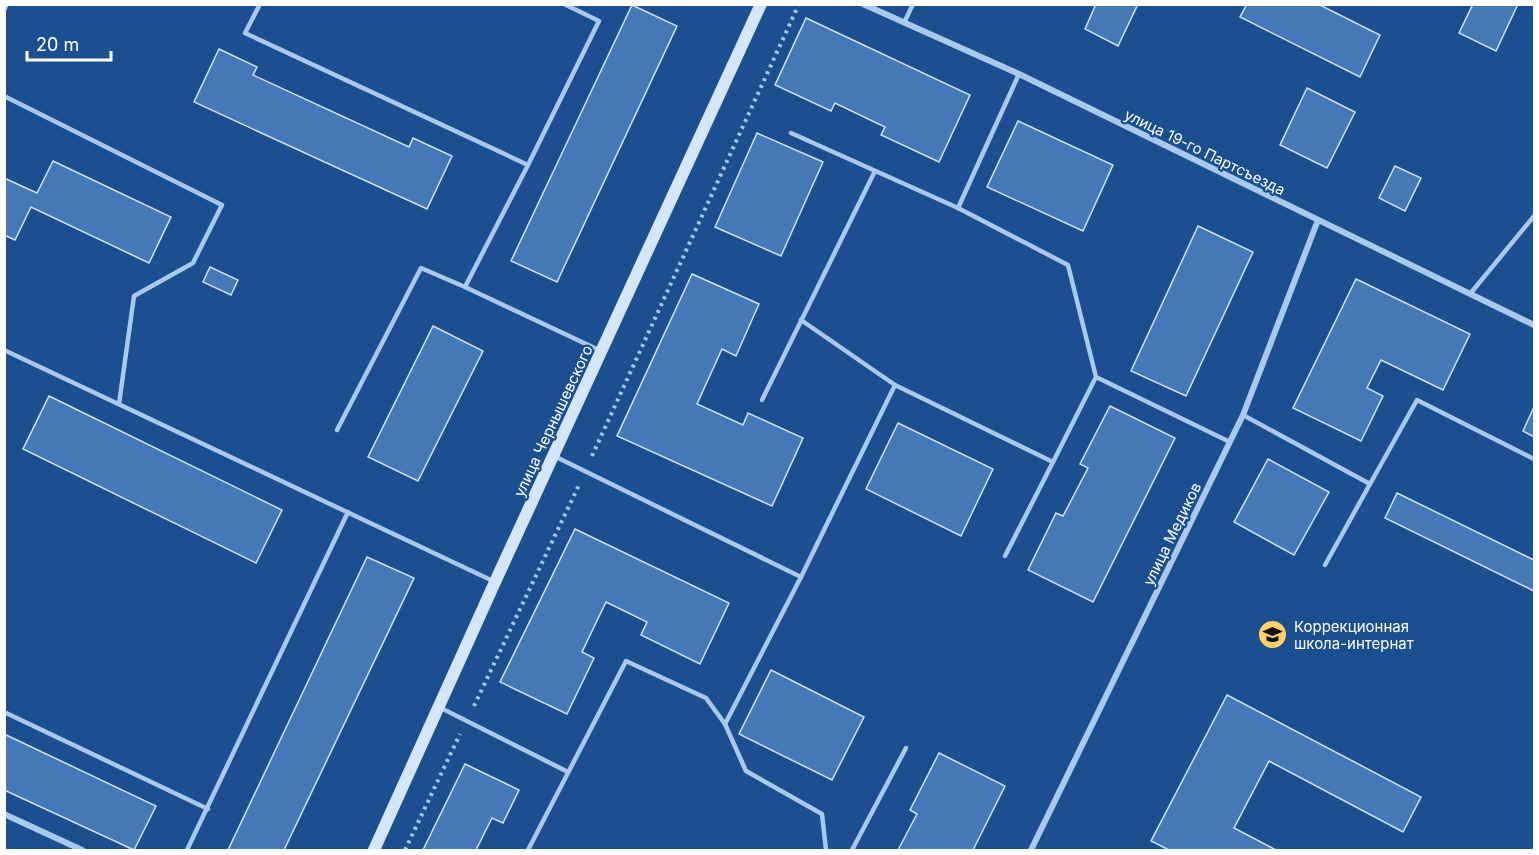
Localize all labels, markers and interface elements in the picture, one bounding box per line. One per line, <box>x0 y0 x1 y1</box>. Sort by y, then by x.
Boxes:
scale bar <box>27 24 111 62</box>
text: 20 m <box>36 34 79 55</box>
street label: улица 19-го Партсъезда <box>1122 105 1288 199</box>
street label: улица Чернышевского <box>509 342 597 500</box>
street label: улица Медиков <box>1139 479 1205 589</box>
place label: Коррекционная школа-интернат <box>1294 617 1414 653</box>
school or university icon: Коррекционная школа-интернат <box>1257 619 1289 651</box>

